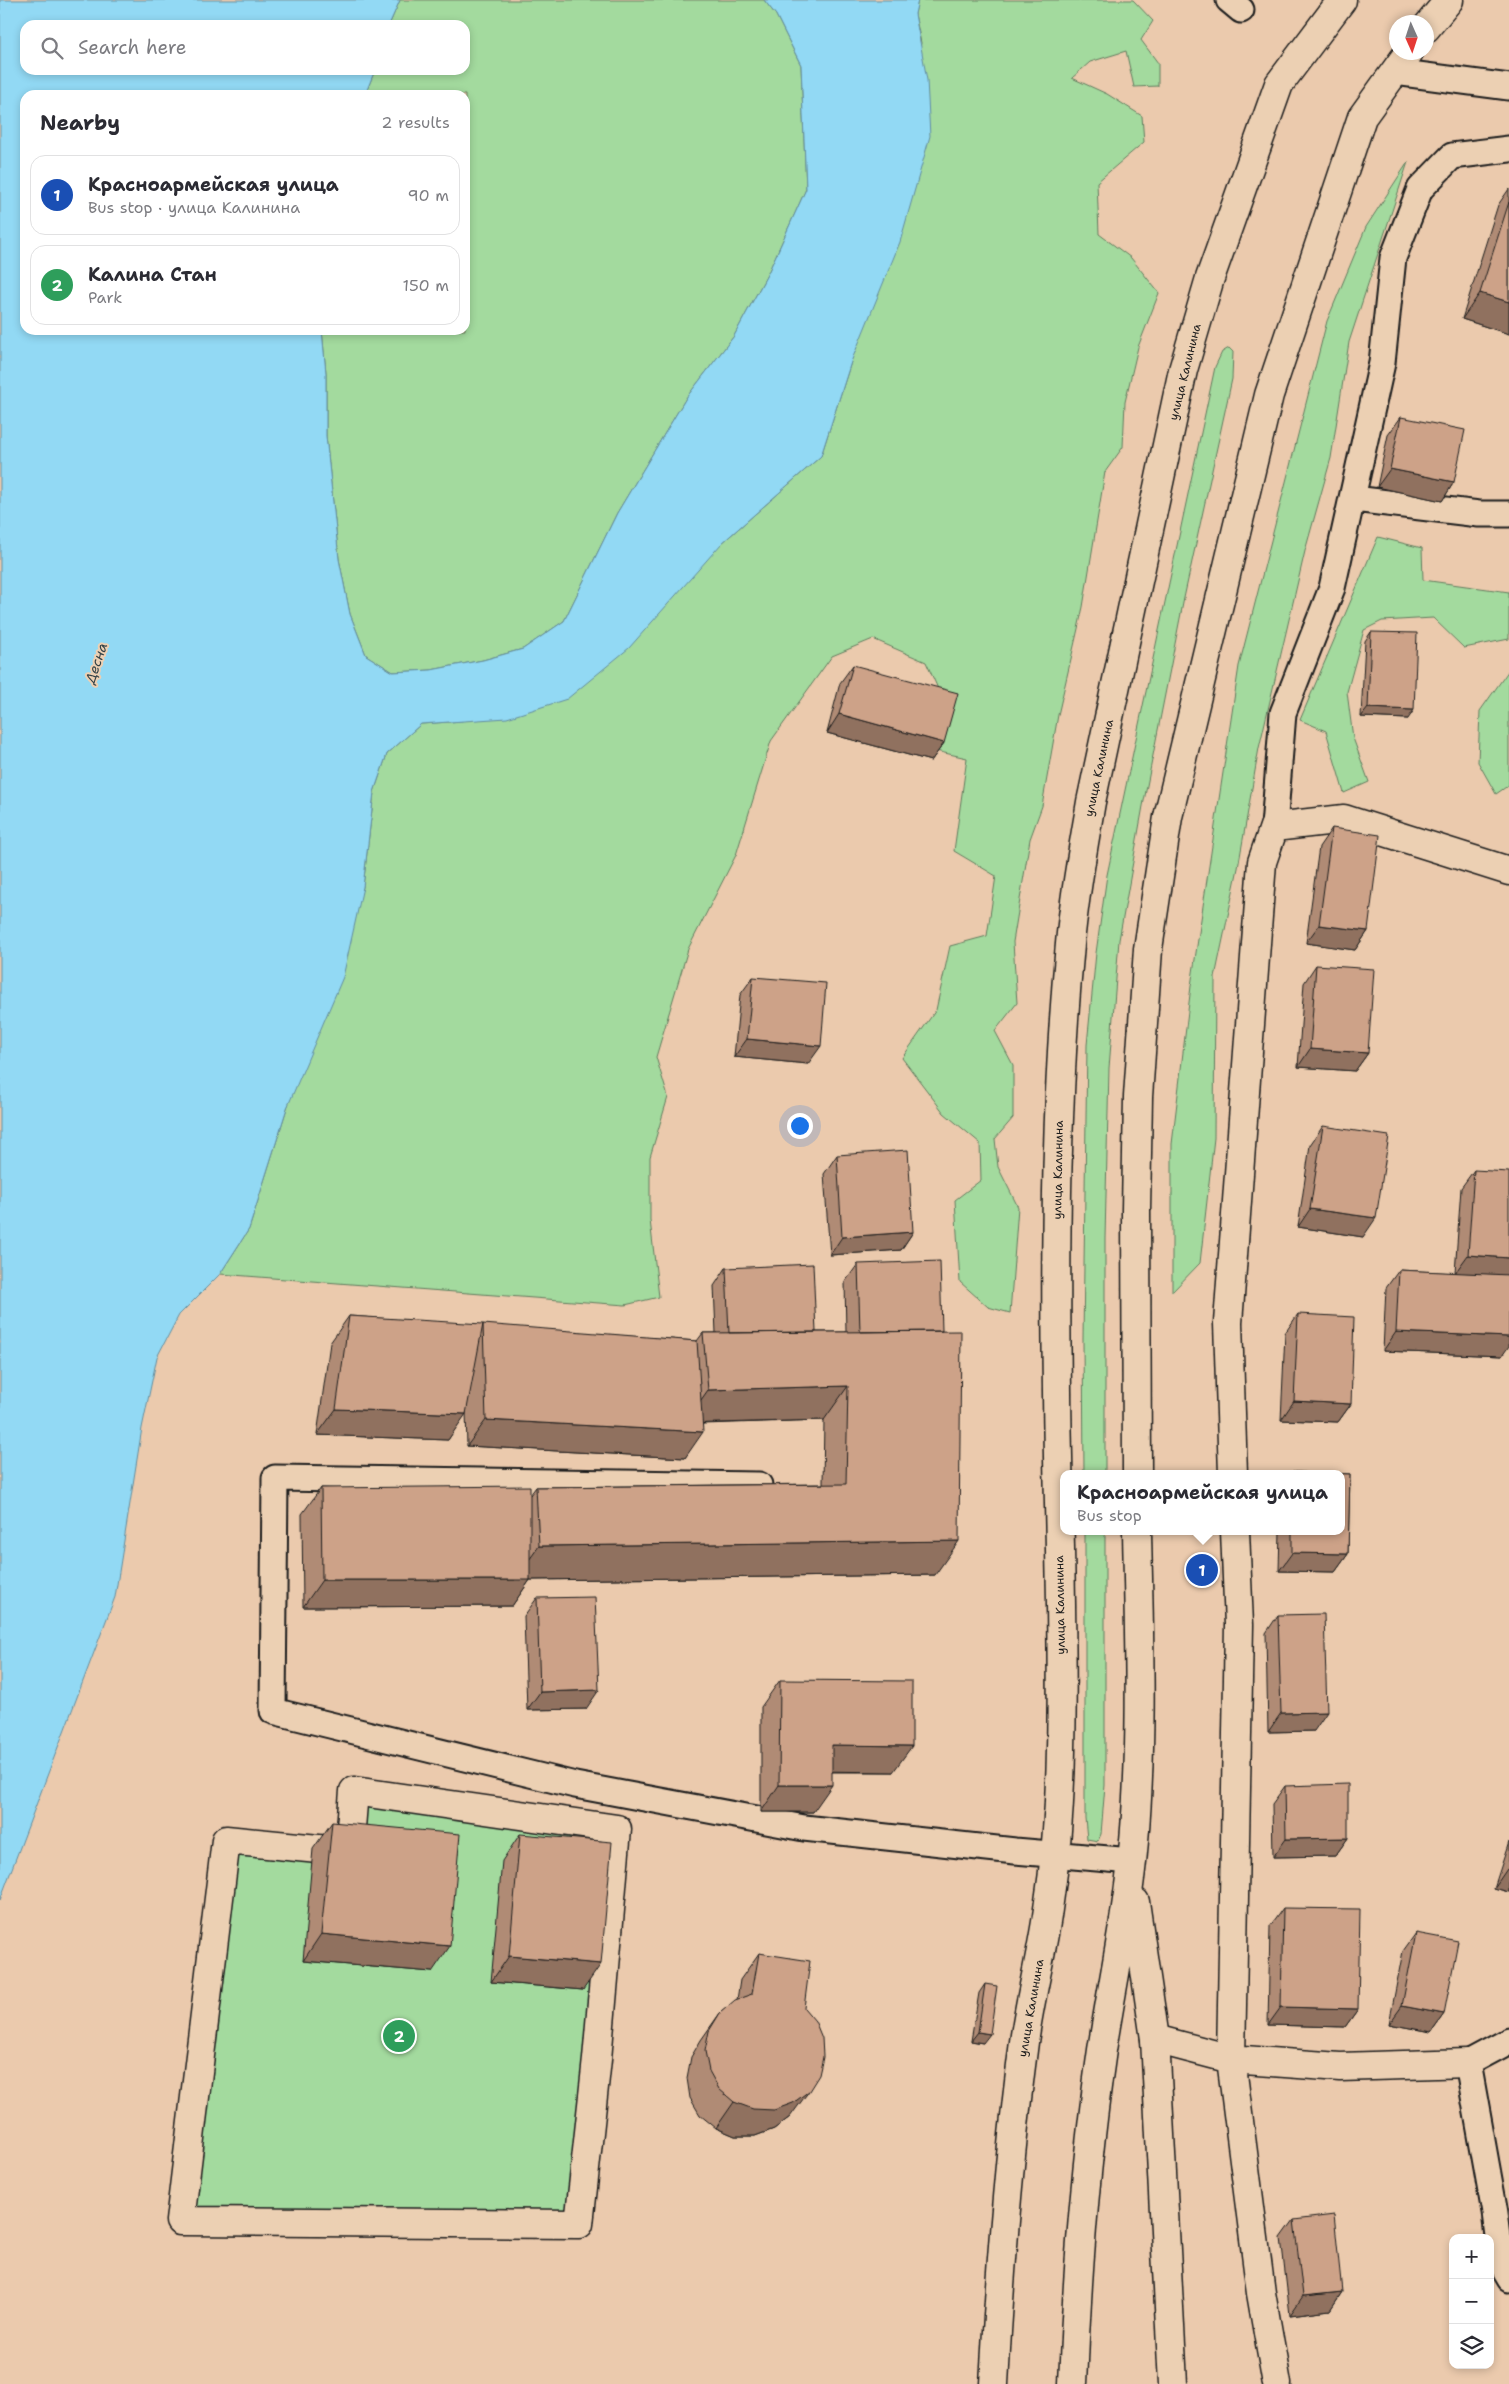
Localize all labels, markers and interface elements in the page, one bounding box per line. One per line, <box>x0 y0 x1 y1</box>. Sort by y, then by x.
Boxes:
north arrow <box>1389 15 1434 60</box>
search box <box>20 20 470 75</box>
icon: search <box>38 34 66 62</box>
text: Search here <box>78 35 187 60</box>
text: Nearby <box>40 109 120 137</box>
text: 2 results <box>381 112 450 133</box>
text: Красноармейская улица <box>88 172 339 197</box>
text: 1 <box>53 185 61 206</box>
text: 90 m <box>408 185 449 206</box>
text: Bus stop · улица Калинина <box>88 197 300 218</box>
text: Калина Стан <box>88 262 217 287</box>
text: 2 <box>51 275 63 296</box>
text: 150 m <box>402 275 449 296</box>
text: Park <box>88 287 122 308</box>
street label: улица Калинина <box>1165 321 1205 422</box>
water label: Десна <box>80 640 111 687</box>
street label: улица Калинина <box>1081 717 1117 818</box>
your location <box>787 1113 813 1139</box>
street label: улица Калинина <box>1049 1120 1067 1220</box>
popup <box>1060 1470 1345 1535</box>
text: Красноармейская улица <box>1077 1480 1328 1505</box>
text: Bus stop <box>1077 1505 1142 1526</box>
pin: 1 <box>1186 1551 1218 1589</box>
street label: улица Калинина <box>1051 1555 1069 1655</box>
street label: улица Калинина <box>1015 1957 1048 2058</box>
pin: 2 <box>383 2017 415 2055</box>
map controls <box>1449 2234 1494 2369</box>
button: + <box>1449 2234 1494 2279</box>
button: − <box>1449 2279 1494 2324</box>
button: layers <box>1449 2324 1494 2369</box>

